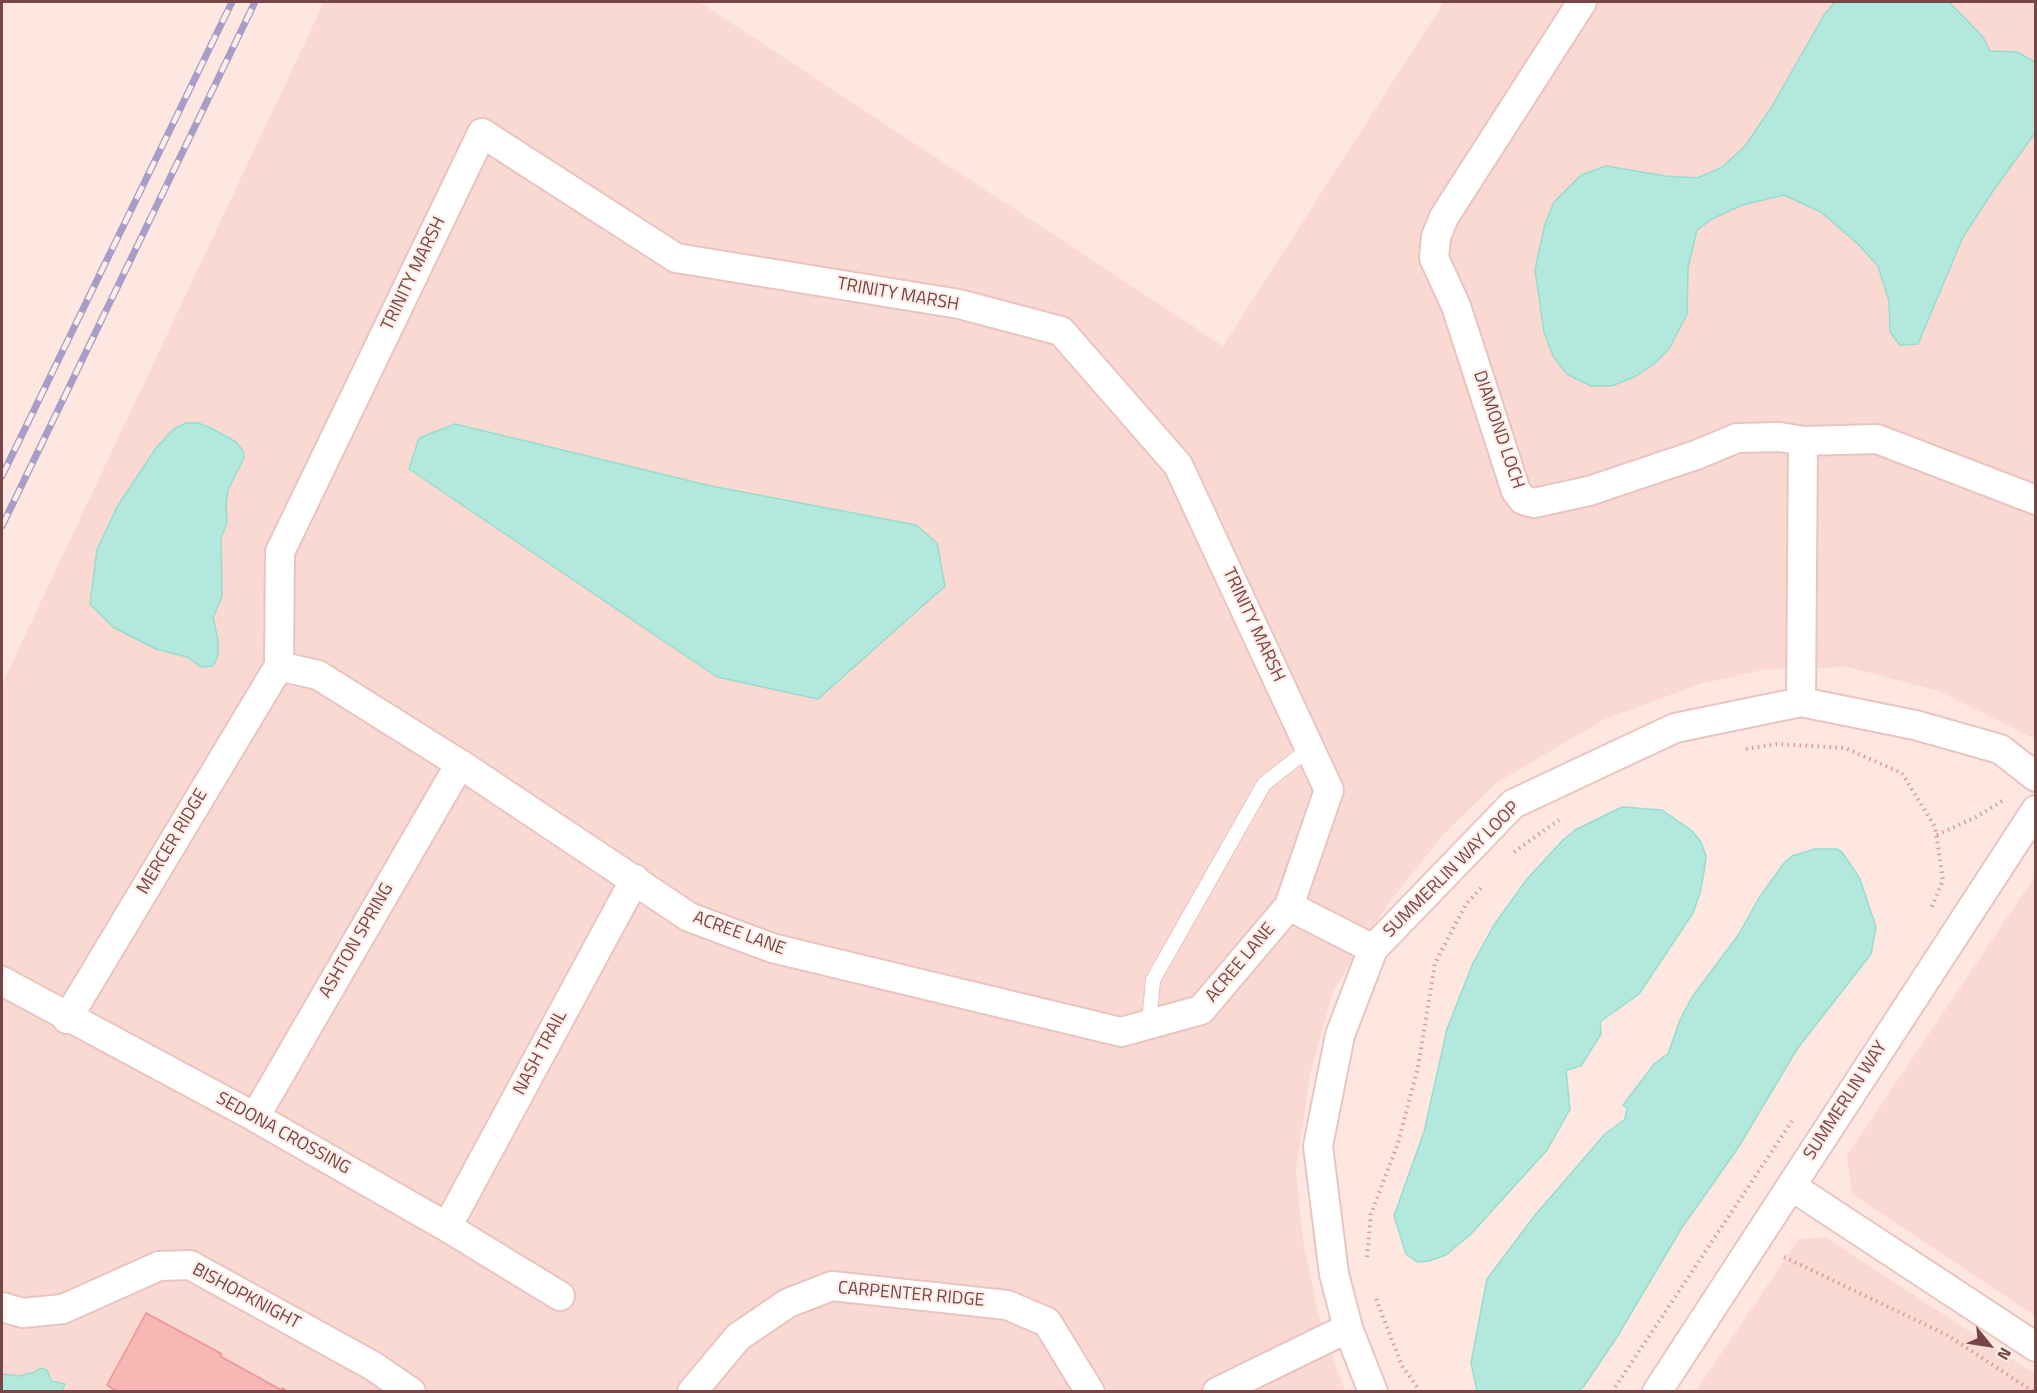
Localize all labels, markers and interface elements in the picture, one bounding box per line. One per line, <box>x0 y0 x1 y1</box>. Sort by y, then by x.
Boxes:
street label: TRINITY MARSH <box>377 214 451 334</box>
street label: TRINITY MARSH <box>835 274 961 316</box>
street label: DIAMOND LOCH <box>1468 368 1528 492</box>
street label: TRINITY MARSH <box>1217 564 1289 686</box>
street label: MERCER RIDGE <box>133 785 213 899</box>
street label: SUMMERLIN WAY LOOP <box>1379 797 1525 943</box>
street label: ASHTON SPRING <box>315 880 399 1002</box>
street label: ACREE LANE <box>690 907 788 961</box>
street label: ACREE LANE <box>1202 919 1280 1007</box>
street label: NASH TRAIL <box>510 1007 572 1099</box>
street label: SUMMERLIN WAY <box>1800 1038 1892 1164</box>
street label: SEDONA CROSSING <box>212 1088 354 1180</box>
street label: BISHOPKNIGHT <box>188 1259 304 1335</box>
street label: CARPENTER RIDGE <box>837 1278 985 1312</box>
north arrow <box>1959 1315 2019 1375</box>
text: N <box>1991 1343 2018 1365</box>

